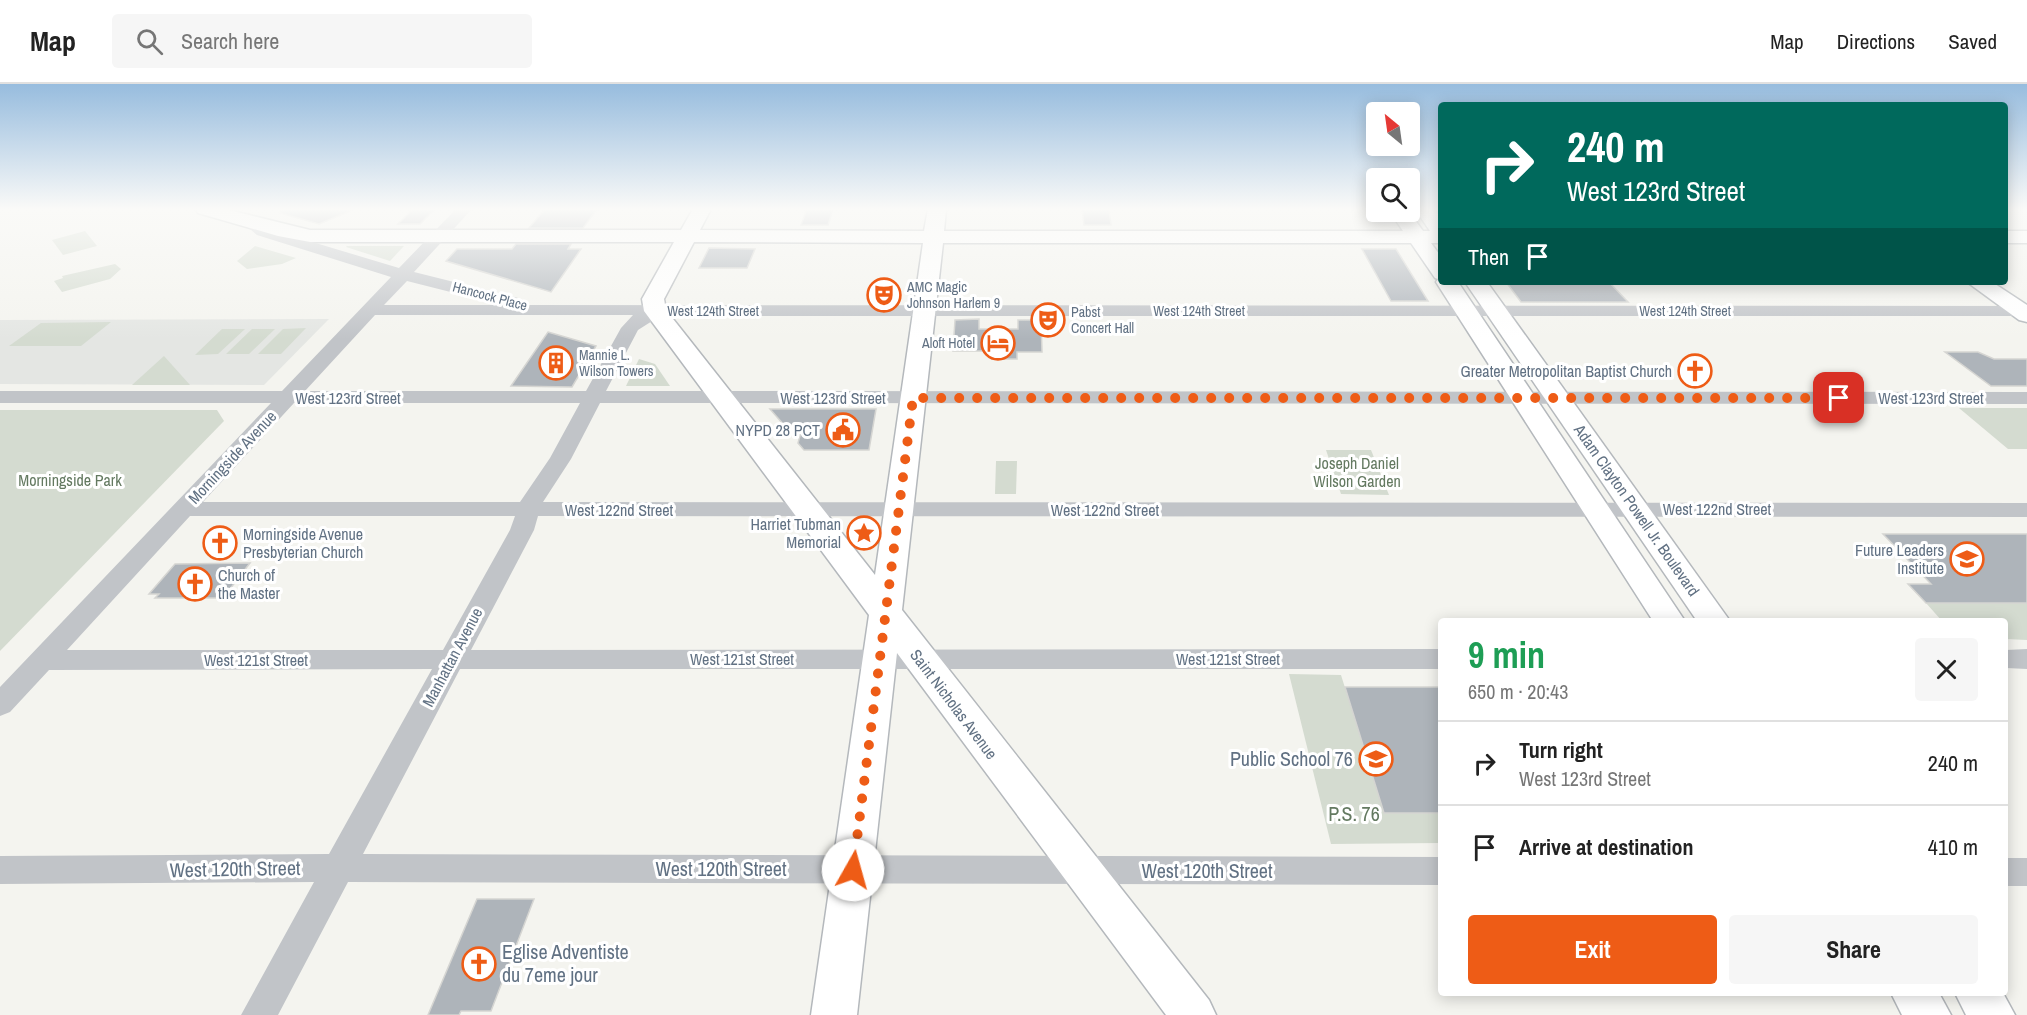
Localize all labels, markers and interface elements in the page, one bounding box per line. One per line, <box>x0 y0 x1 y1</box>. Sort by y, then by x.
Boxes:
search box <box>112 14 532 68</box>
text: Map <box>30 22 76 60</box>
icon: search <box>133 25 166 58</box>
text: Search here <box>181 26 279 56</box>
text: Map <box>1770 27 1804 56</box>
text: Directions <box>1837 27 1915 56</box>
text: Saved <box>1948 27 1997 56</box>
north arrow <box>1366 102 1420 156</box>
map controls <box>1366 102 1420 222</box>
text: 240 m <box>1567 119 1665 175</box>
icon: right <box>1468 126 1546 204</box>
button: search <box>1366 168 1420 222</box>
text: West 123rd Street <box>1567 173 1745 209</box>
icon: arrive <box>1521 240 1554 273</box>
text: Then <box>1468 242 1509 272</box>
street label: Hancock Place <box>451 277 529 315</box>
theatre icon: AMC Magic Johnson Harlem 9 <box>866 277 902 313</box>
place label: AMC Magic Johnson Harlem 9 <box>906 278 1000 312</box>
street label: West 124th Street <box>667 302 759 320</box>
theatre icon: Pabst Concert Hall <box>1030 302 1066 338</box>
street label: West 124th Street <box>1153 302 1245 320</box>
street label: West 124th Street <box>1639 302 1731 320</box>
place label: Pabst Concert Hall <box>1071 303 1134 337</box>
hotel icon: Aloft Hotel <box>980 325 1016 361</box>
place label: Aloft Hotel <box>921 334 975 352</box>
building icon: Mannie L. Wilson Towers <box>538 345 574 381</box>
place label: Mannie L. Wilson Towers <box>579 346 654 380</box>
church icon: Greater Metropolitan Baptist Church <box>1677 353 1713 389</box>
place label: Greater Metropolitan Baptist Church <box>1461 360 1672 382</box>
pin <box>1813 372 1864 423</box>
icon: arrive <box>1822 381 1855 414</box>
street label: West 123rd Street <box>295 387 401 409</box>
street label: West 123rd Street <box>780 387 886 409</box>
street label: West 123rd Street <box>1878 387 1984 409</box>
street label: Morningside Avenue <box>183 406 281 508</box>
public building icon: NYPD 28 PCT <box>825 412 861 448</box>
place label: NYPD 28 PCT <box>735 419 820 441</box>
street label: Adam Clayton Powell Jr. Boulevard <box>1569 419 1705 600</box>
park label: Joseph Daniel Wilson Garden <box>1313 452 1401 492</box>
park label: Morningside Park <box>18 469 122 491</box>
street label: West 122nd Street <box>1663 498 1772 520</box>
street label: West 122nd Street <box>565 499 674 521</box>
street label: West 122nd Street <box>1051 499 1160 521</box>
place label: Harriet Tubman Memorial <box>750 513 841 553</box>
place icon: Harriet Tubman Memorial <box>846 515 882 551</box>
place label: Morningside Avenue Presbyterian Church <box>243 523 363 563</box>
church icon: Morningside Avenue Presbyterian Church <box>202 525 238 561</box>
place label: Future Leaders Institute <box>1855 539 1944 579</box>
school or university icon: Future Leaders Institute <box>1949 541 1985 577</box>
place label: Church of the Master <box>218 564 281 604</box>
church icon: Church of the Master <box>177 566 213 602</box>
street label: Manhattan Avenue <box>417 604 487 710</box>
text: 9 min <box>1468 631 1545 679</box>
button: close <box>1915 638 1978 701</box>
street label: Saint Nicholas Avenue <box>905 644 1003 764</box>
street label: West 121st Street <box>690 648 794 670</box>
street label: West 121st Street <box>1176 648 1280 670</box>
street label: West 121st Street <box>204 649 308 671</box>
text: 650 m · 20:43 <box>1468 678 1568 705</box>
text: Turn right <box>1519 735 1603 765</box>
school or university icon: Public School 76 <box>1358 741 1394 777</box>
place label: Public School 76 <box>1230 745 1353 772</box>
icon: right <box>1468 747 1501 780</box>
text: 240 m <box>1928 748 1978 778</box>
text: West 123rd Street <box>1519 765 1651 792</box>
park label: P.S. 76 <box>1328 800 1380 827</box>
icon: arrive <box>1468 831 1501 864</box>
text: Arrive at destination <box>1519 832 1693 862</box>
text: 410 m <box>1928 832 1978 862</box>
position arrow <box>821 838 885 902</box>
street label: West 120th Street <box>169 854 301 883</box>
street label: West 120th Street <box>656 855 787 882</box>
street label: West 120th Street <box>1142 857 1273 884</box>
button: Exit <box>1468 915 1717 984</box>
button: Share <box>1729 915 1978 984</box>
place label: Eglise Adventiste du 7eme jour <box>502 938 629 988</box>
church icon: Eglise Adventiste du 7eme jour <box>461 946 497 982</box>

